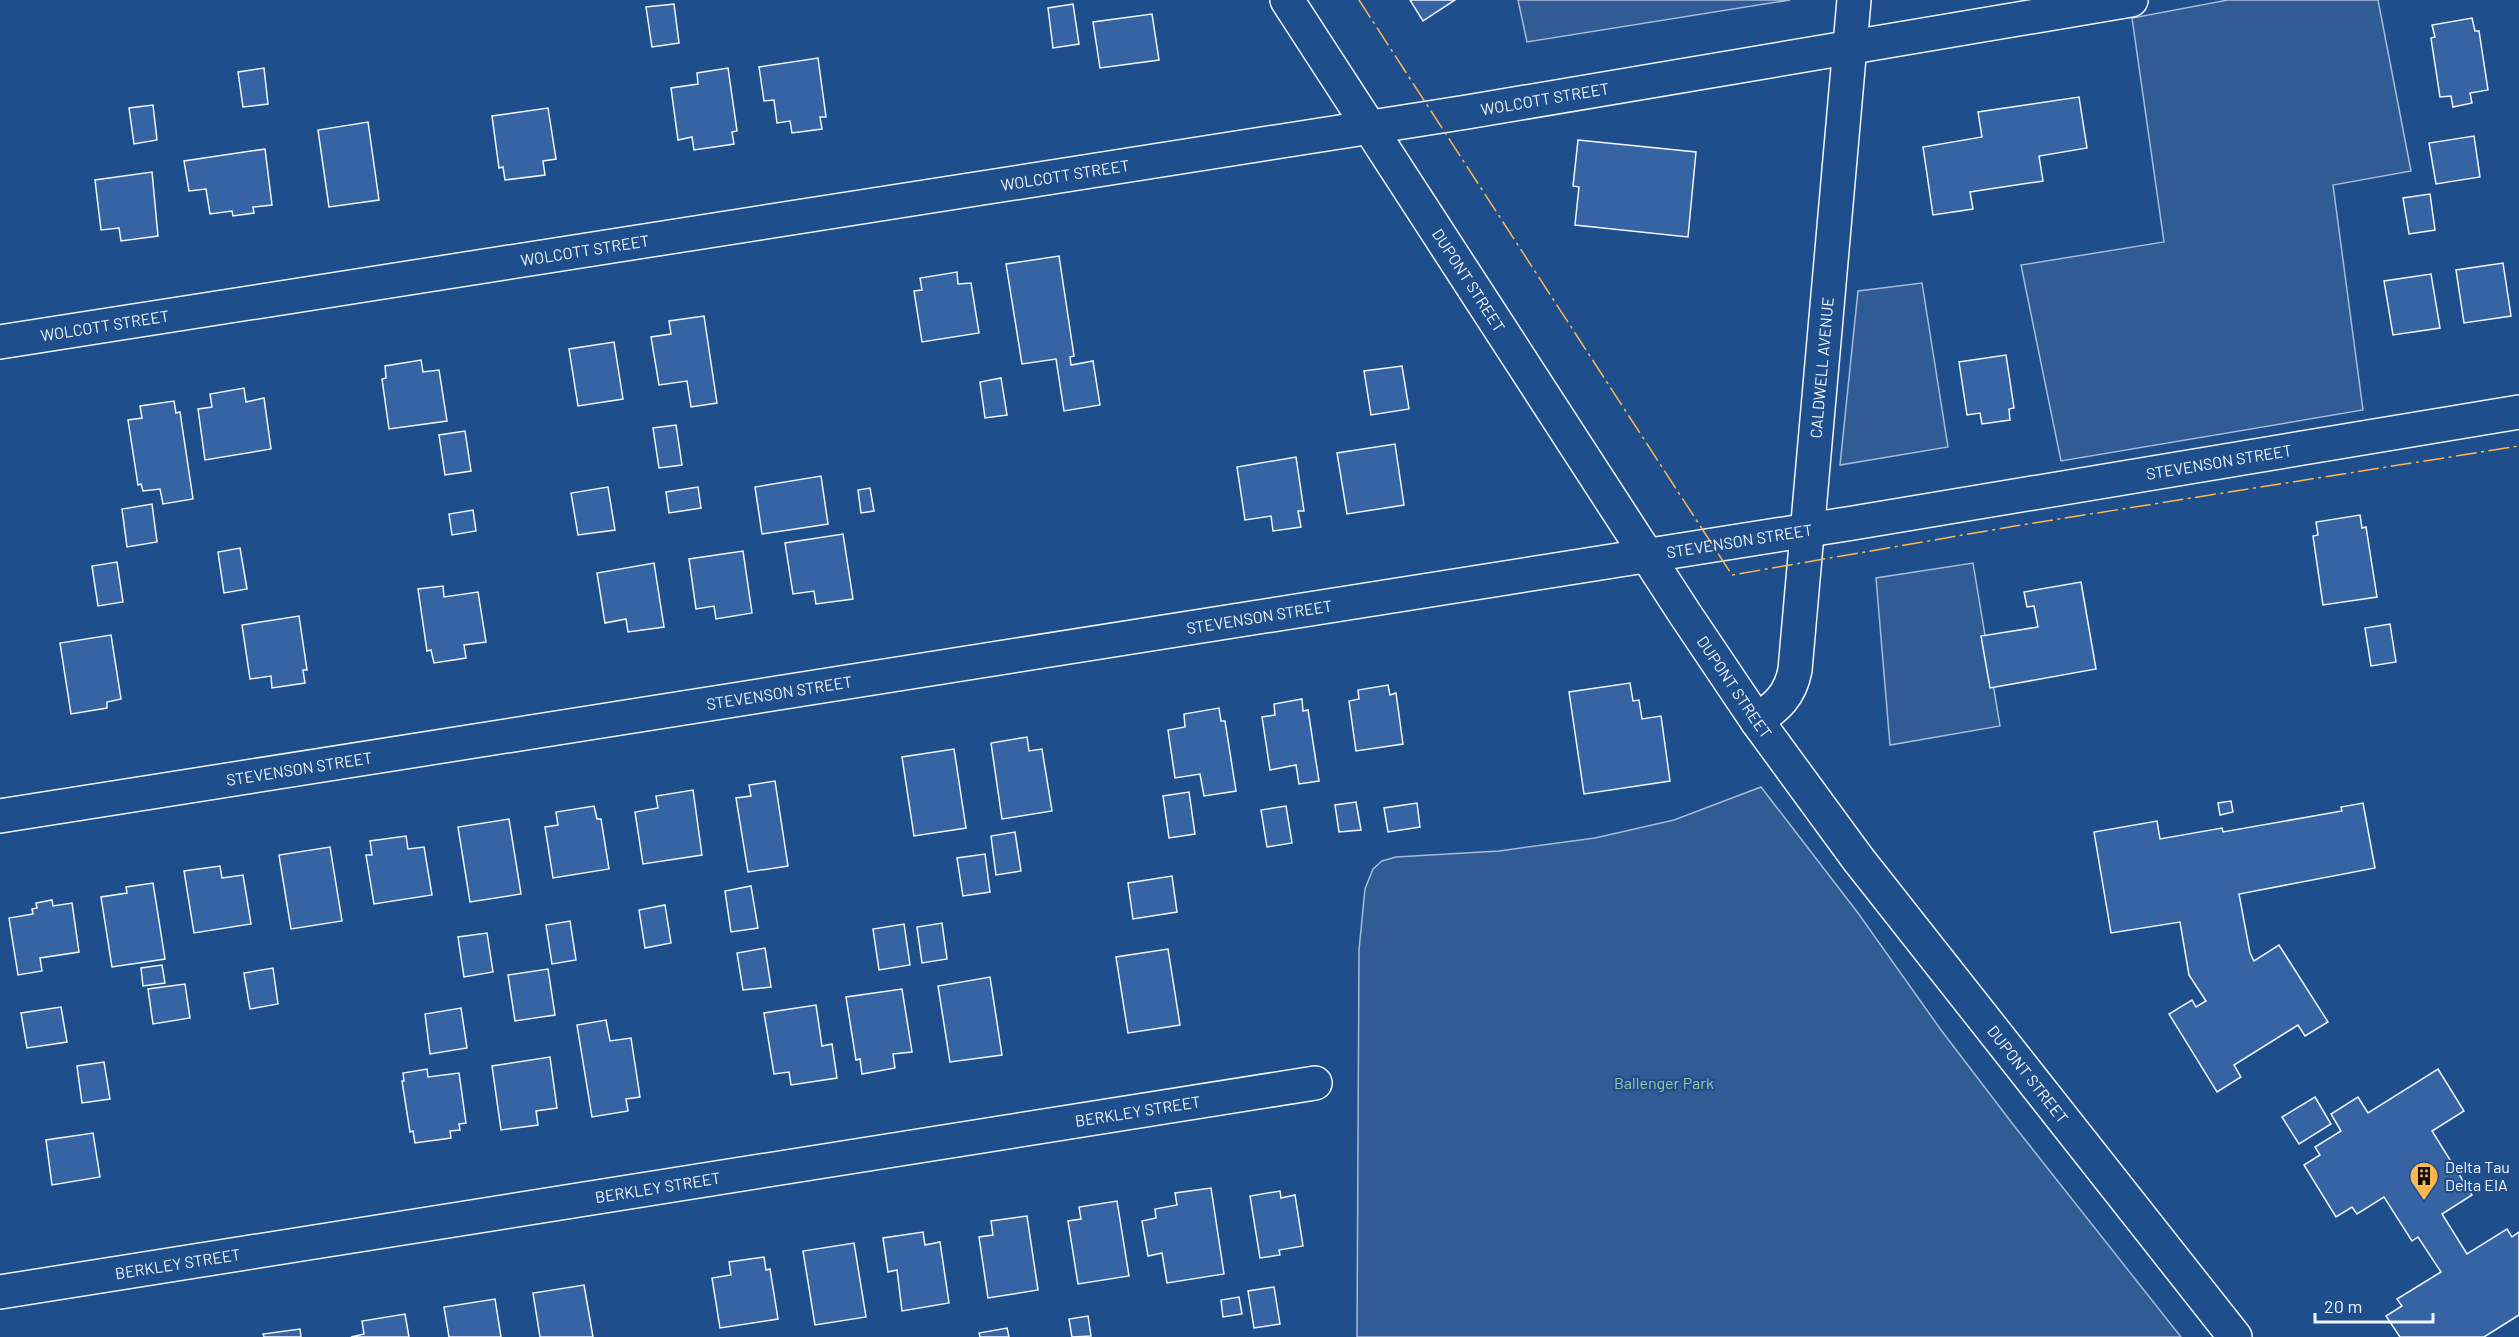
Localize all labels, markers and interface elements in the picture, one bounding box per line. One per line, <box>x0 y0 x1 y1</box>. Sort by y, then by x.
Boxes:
street label: WOLCOTT STREET <box>1479 78 1611 119</box>
street label: WOLCOTT STREET <box>999 155 1131 194</box>
street label: DUPONT STREET <box>1429 225 1509 335</box>
street label: WOLCOTT STREET <box>519 230 650 269</box>
street label: CALDWELL AVENUE <box>1805 296 1837 439</box>
street label: WOLCOTT STREET <box>39 306 170 345</box>
street label: STEVENSON STREET <box>2145 440 2293 483</box>
street label: STEVENSON STREET <box>1665 520 1814 561</box>
street label: STEVENSON STREET <box>1185 595 1334 637</box>
street label: DUPONT STREET <box>1694 632 1776 742</box>
street label: STEVENSON STREET <box>705 671 854 713</box>
street label: STEVENSON STREET <box>225 747 374 789</box>
street label: DUPONT STREET <box>1984 1021 2073 1127</box>
park label: Ballenger Park <box>1614 1073 1714 1092</box>
street label: BERKLEY STREET <box>1074 1091 1202 1130</box>
place label: Delta Tau Delta EIA <box>2445 1157 2510 1194</box>
building icon: Delta Tau Delta EIA <box>2408 1160 2440 1202</box>
street label: BERKLEY STREET <box>594 1168 722 1206</box>
street label: BERKLEY STREET <box>114 1244 242 1283</box>
scale bar <box>2315 1286 2434 1324</box>
text: 20 m <box>2324 1295 2362 1317</box>

